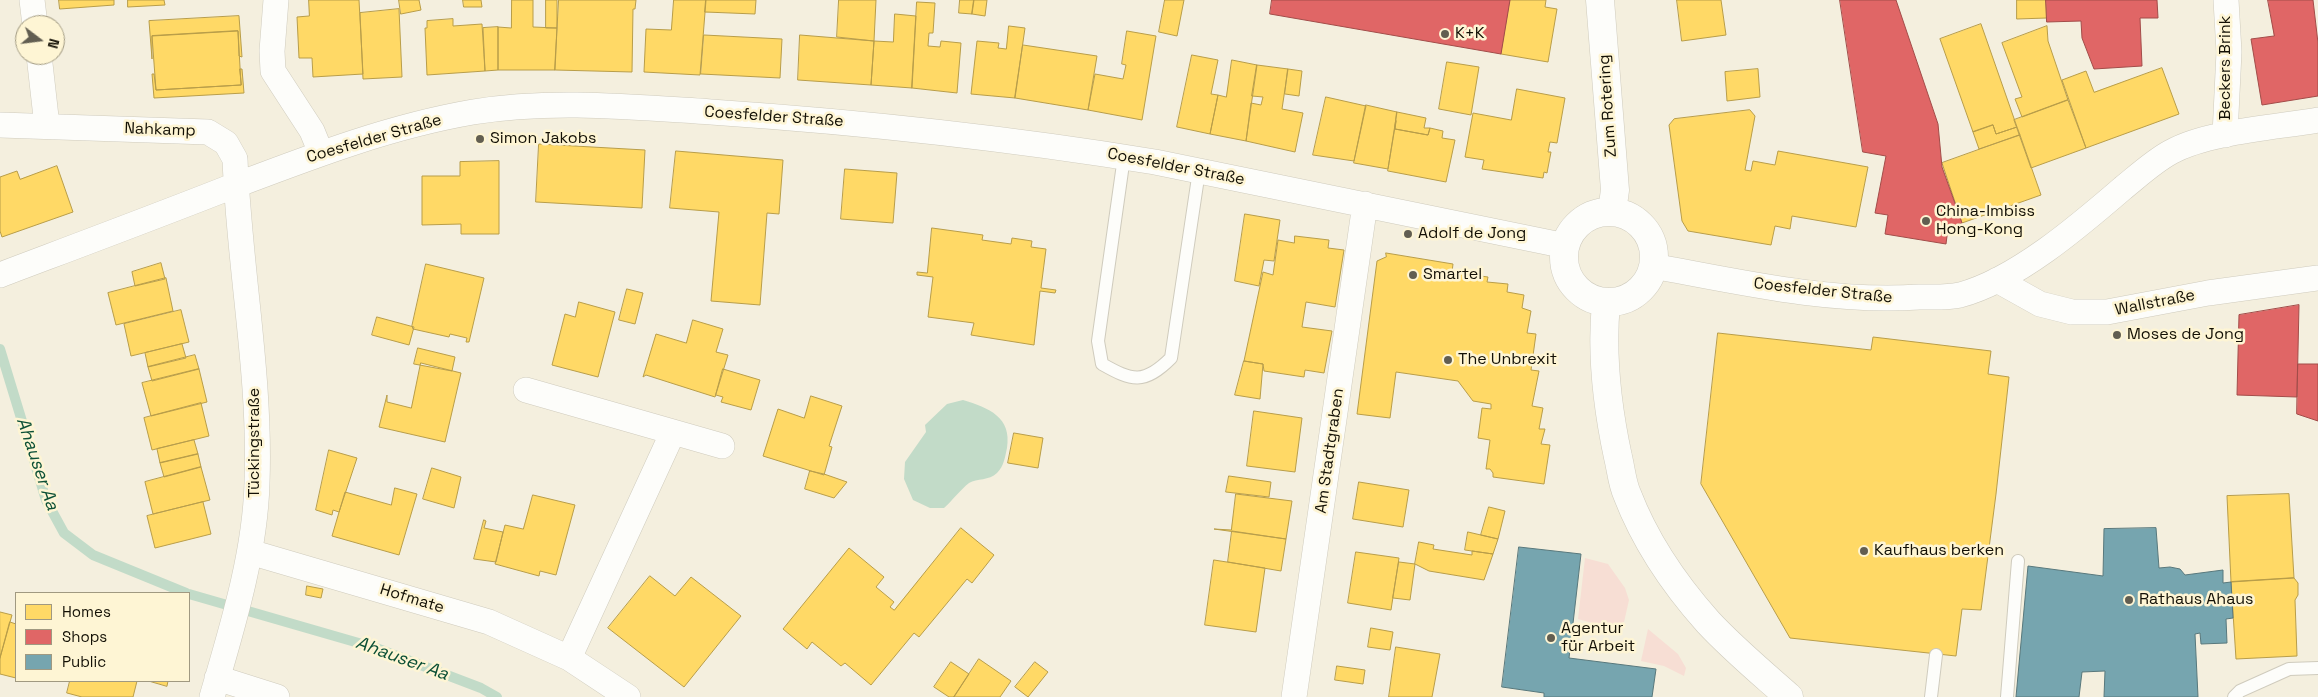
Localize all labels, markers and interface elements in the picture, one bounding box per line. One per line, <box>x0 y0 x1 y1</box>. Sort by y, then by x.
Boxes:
north arrow <box>15 15 65 65</box>
street label: Beckers Brink <box>2216 16 2236 120</box>
place label: K+K <box>1455 24 1484 44</box>
marker: K+K <box>1439 28 1451 40</box>
text: N <box>44 37 63 50</box>
street label: Zum Rotering <box>1595 54 1621 158</box>
street label: Coesfelder Straße <box>704 103 844 131</box>
street label: Coesfelder Straße <box>304 111 444 167</box>
street label: Nahkamp <box>124 119 196 141</box>
place label: Simon Jakobs <box>490 129 596 149</box>
marker: Simon Jakobs <box>474 133 486 145</box>
street label: Coesfelder Straße <box>1106 144 1246 190</box>
place label: China-Imbiss Hong-Kong <box>1936 202 2035 240</box>
marker: China-Imbiss Hong-Kong <box>1920 215 1932 227</box>
place label: Adolf de Jong <box>1418 224 1526 244</box>
marker: Adolf de Jong <box>1402 228 1414 240</box>
place label: Smartel <box>1423 265 1482 285</box>
marker: Smartel <box>1407 269 1419 281</box>
street label: Coesfelder Straße <box>1753 274 1893 308</box>
street label: Wallstraße <box>2113 286 2197 320</box>
place label: Moses de Jong <box>2127 325 2244 345</box>
marker: Moses de Jong <box>2111 329 2123 341</box>
place label: The Unbrexit <box>1458 350 1557 370</box>
marker: The Unbrexit <box>1442 354 1454 366</box>
street label: Am Stadtgraben <box>1312 387 1348 515</box>
street label: Tückingstraße <box>245 388 265 498</box>
water label: Ahauser Aa <box>11 415 63 513</box>
place label: Kaufhaus berken <box>1874 541 2004 561</box>
marker: Kaufhaus berken <box>1858 545 1870 557</box>
street label: Hofmate <box>378 580 446 618</box>
place label: Rathaus Ahaus <box>2139 590 2253 610</box>
legend <box>15 592 190 682</box>
marker: Rathaus Ahaus <box>2123 594 2135 606</box>
text: Homes <box>62 602 111 621</box>
place label: Agentur für Arbeit <box>1561 619 1635 657</box>
text: Shops <box>62 627 107 646</box>
water label: Ahauser Aa <box>353 632 451 686</box>
marker: Agentur für Arbeit <box>1545 632 1557 644</box>
text: Public <box>62 652 106 671</box>

